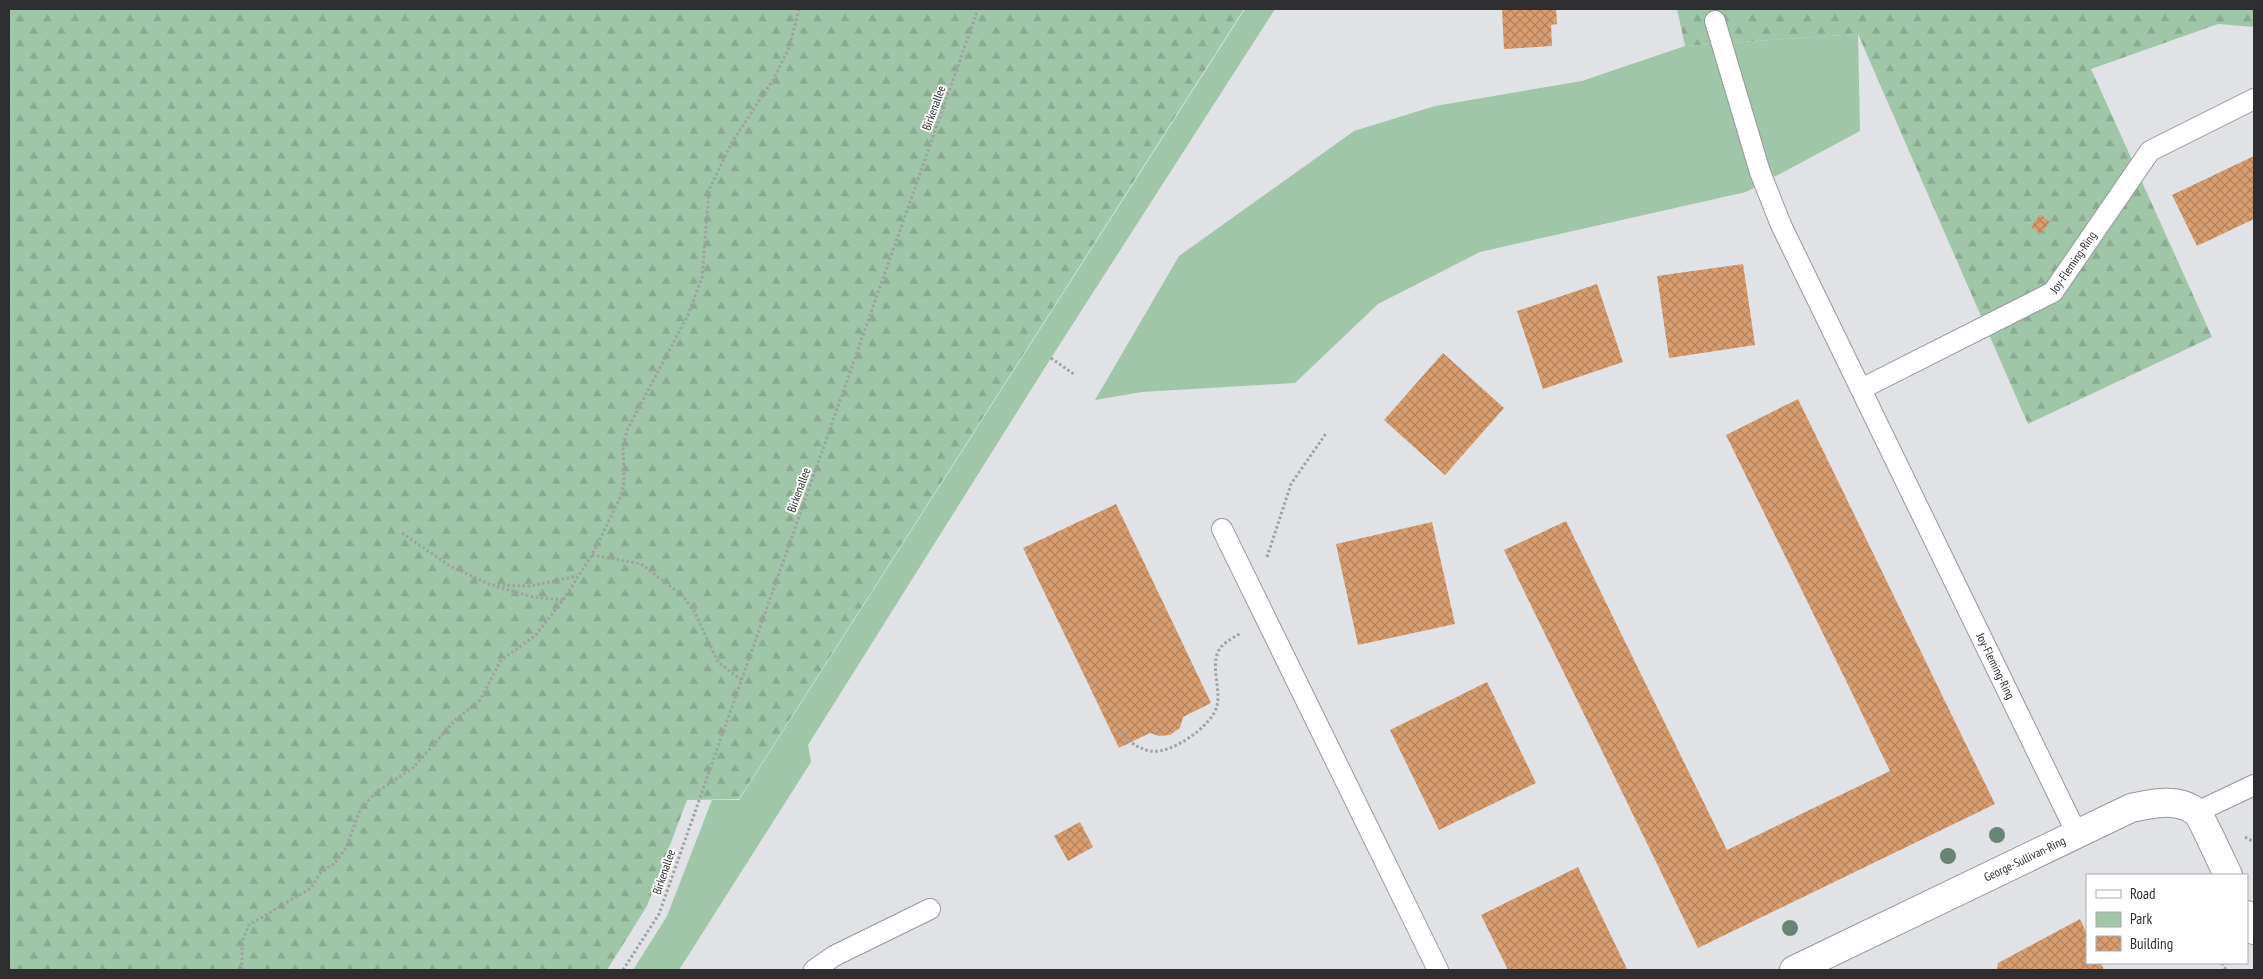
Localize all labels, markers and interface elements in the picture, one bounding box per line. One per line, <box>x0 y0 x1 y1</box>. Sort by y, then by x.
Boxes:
street label: Birkenallee <box>919 83 949 132</box>
street label: Joy-Fleming-Ring <box>2046 228 2100 297</box>
street label: Birkenallee <box>784 465 814 514</box>
street label: Joy-Fleming-Ring <box>1973 629 2018 702</box>
street label: George-Sullivan-Ring <box>1981 833 2068 885</box>
street label: Birkenallee <box>649 847 678 896</box>
legend <box>2086 874 2248 964</box>
text: Road <box>2130 884 2156 903</box>
text: Park <box>2130 909 2152 928</box>
text: Building <box>2130 934 2173 953</box>

